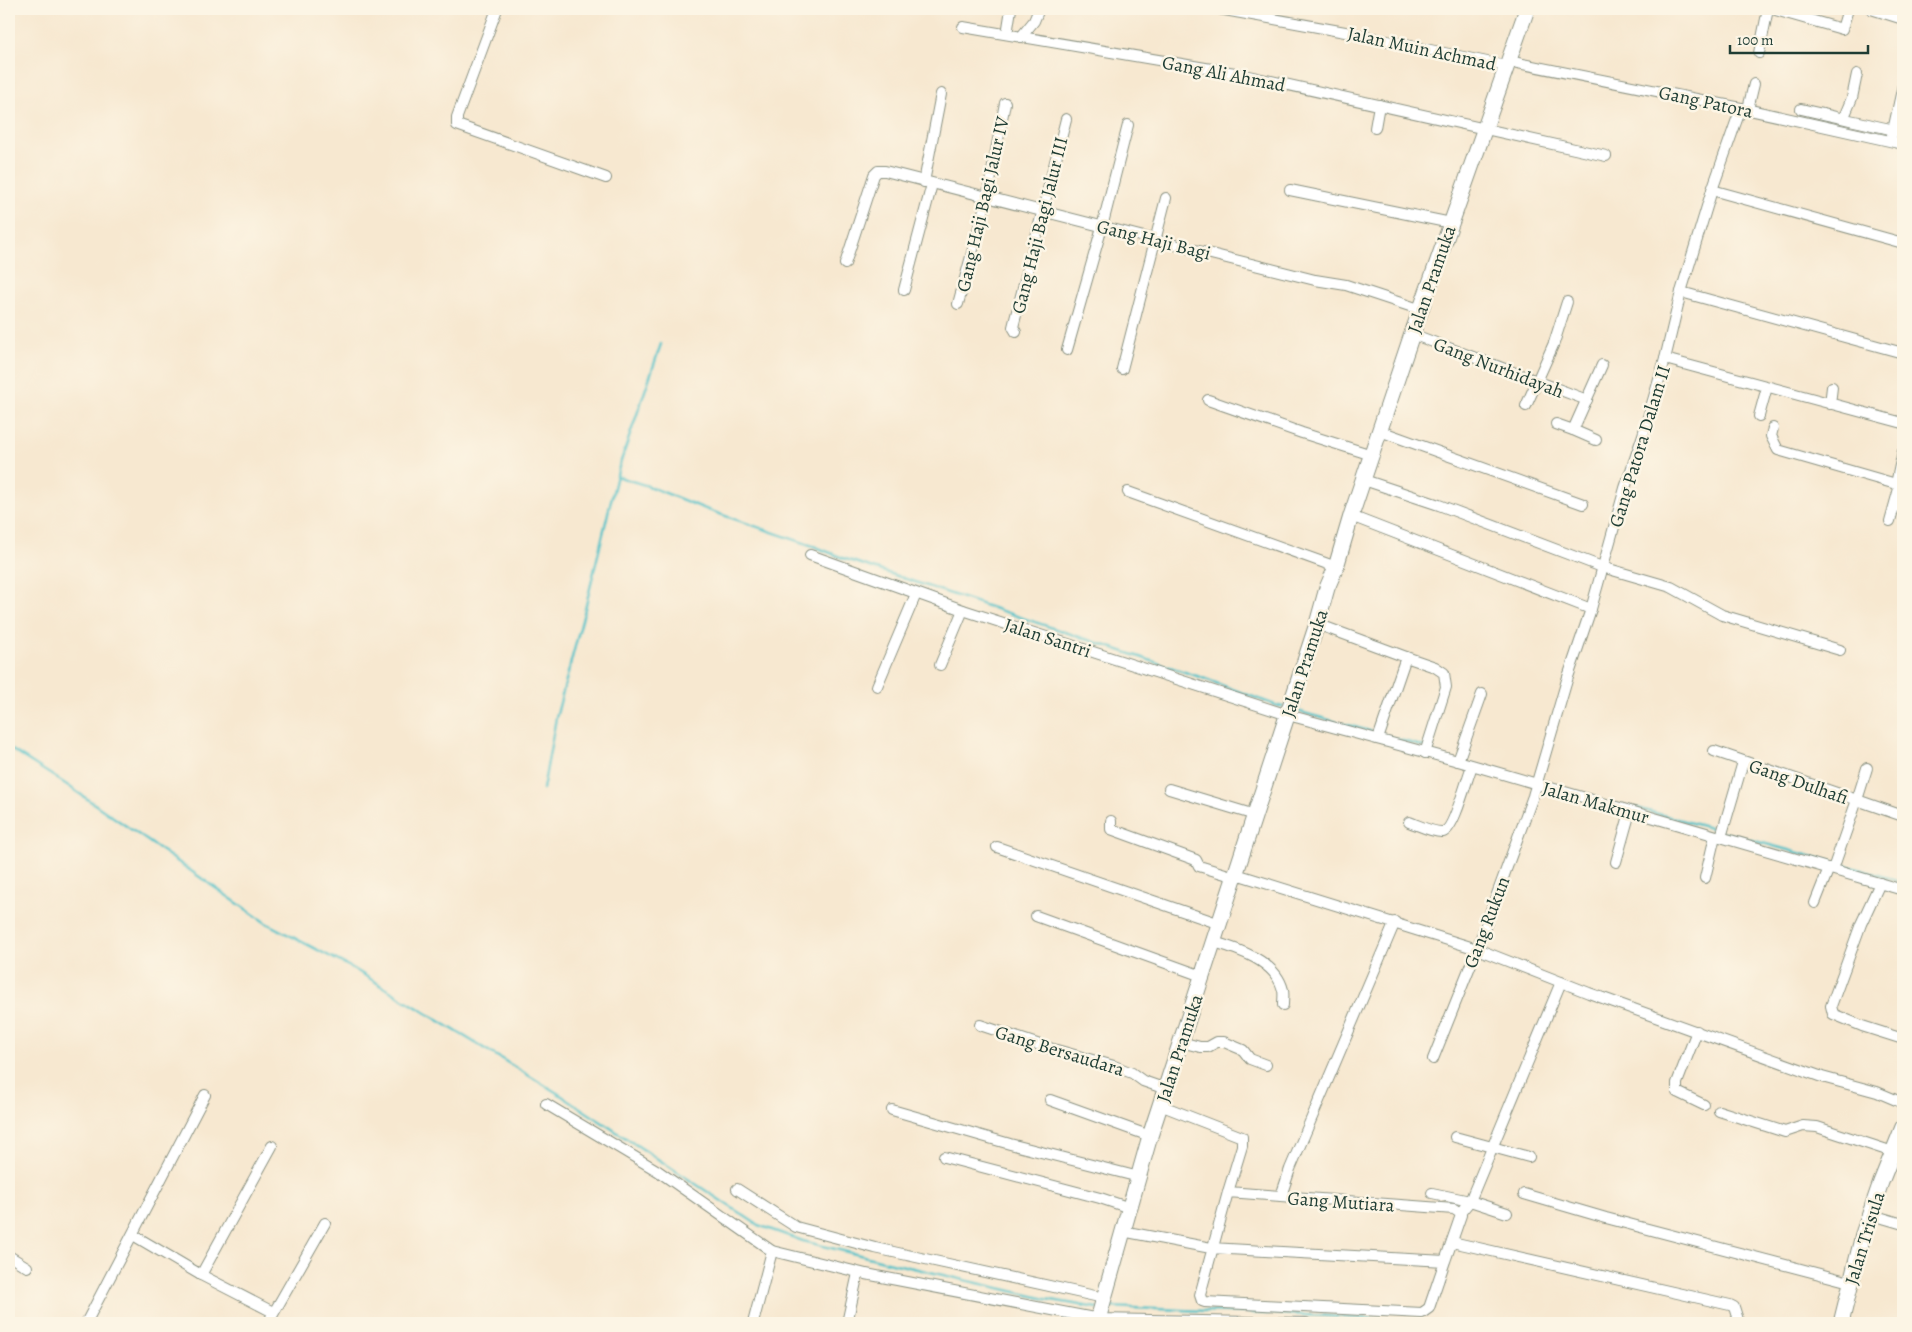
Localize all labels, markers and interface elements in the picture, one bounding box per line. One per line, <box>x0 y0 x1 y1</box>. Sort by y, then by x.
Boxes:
street label: Jalan Muin Achmad <box>1345 21 1499 78</box>
scale bar <box>1730 22 1867 54</box>
text: 100 m <box>1737 30 1774 50</box>
street label: Gang Ali Ahmad <box>1160 49 1289 99</box>
street label: Gang Patora <box>1656 79 1755 125</box>
street label: Gang Haji Bagi Jalur IV <box>950 113 1016 295</box>
street label: Gang Haji Bagi Jalur III <box>1005 134 1075 316</box>
street label: Gang Haji Bagi <box>1094 213 1214 267</box>
street label: Jalan Pramuka <box>1401 222 1463 337</box>
street label: Gang Nurhidayah <box>1430 331 1568 405</box>
street label: Gang Patora Dalam II <box>1603 362 1677 531</box>
street label: Jalan Pramuka <box>1275 606 1335 721</box>
street label: Jalan Santri <box>1001 612 1095 664</box>
street label: Gang Dulhafi <box>1746 753 1852 811</box>
street label: Jalan Makmur <box>1539 775 1652 831</box>
street label: Gang Rukun <box>1458 873 1516 972</box>
street label: Jalan Pramuka <box>1150 991 1210 1106</box>
street label: Gang Bersaudara <box>992 1019 1128 1083</box>
street label: Gang Mutiara <box>1286 1185 1396 1219</box>
street label: Jalan Trisula <box>1838 1188 1891 1288</box>

